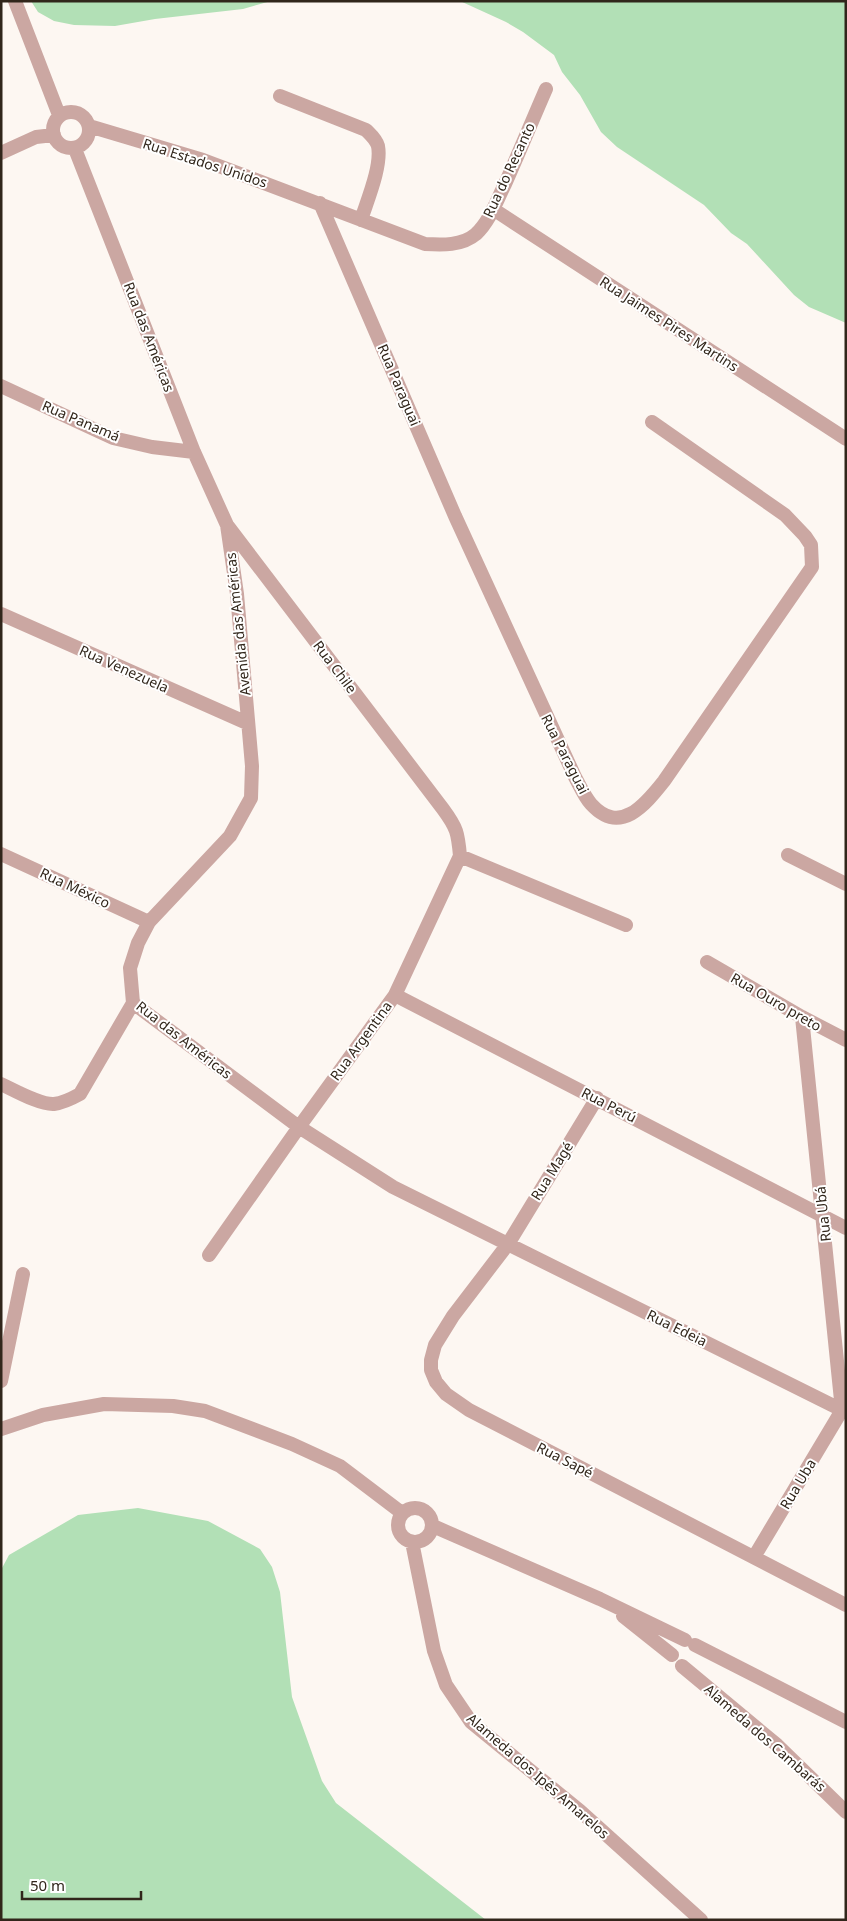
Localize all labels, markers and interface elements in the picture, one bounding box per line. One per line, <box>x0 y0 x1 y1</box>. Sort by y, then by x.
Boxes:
street label: Rua do Recanto <box>478 119 539 220</box>
street label: Rua Estados Unidos <box>140 133 270 192</box>
street label: Rua Jaimes Pires Martins <box>596 272 742 376</box>
street label: Rua das Américas <box>120 279 179 395</box>
street label: Rua Paraguai <box>374 341 425 429</box>
street label: Rua Panamá <box>39 396 123 445</box>
street label: Avenida das Américas <box>221 551 254 697</box>
street label: Rua Chile <box>309 636 362 697</box>
street label: Rua Venezuela <box>77 640 172 697</box>
street label: Rua Paraguai <box>537 711 594 797</box>
street label: Rua México <box>37 863 113 912</box>
street label: Rua Ouro preto <box>728 968 825 1035</box>
street label: Rua das Américas <box>133 996 236 1083</box>
street label: Rua Argentina <box>325 997 396 1084</box>
street label: Rua Perú <box>578 1083 640 1127</box>
street label: Rua Magé <box>526 1138 577 1204</box>
street label: Rua Ubá <box>810 1185 835 1243</box>
street label: Rua Edeia <box>644 1305 710 1350</box>
street label: Rua Sapé <box>534 1437 597 1482</box>
street label: Rua Uba <box>775 1455 820 1512</box>
street label: Alameda dos Cambarás <box>701 1680 830 1796</box>
street label: Alameda dos Ipês Amarelos <box>463 1709 614 1843</box>
scale bar <box>22 1868 141 1900</box>
text: 50 m <box>30 1875 65 1895</box>

